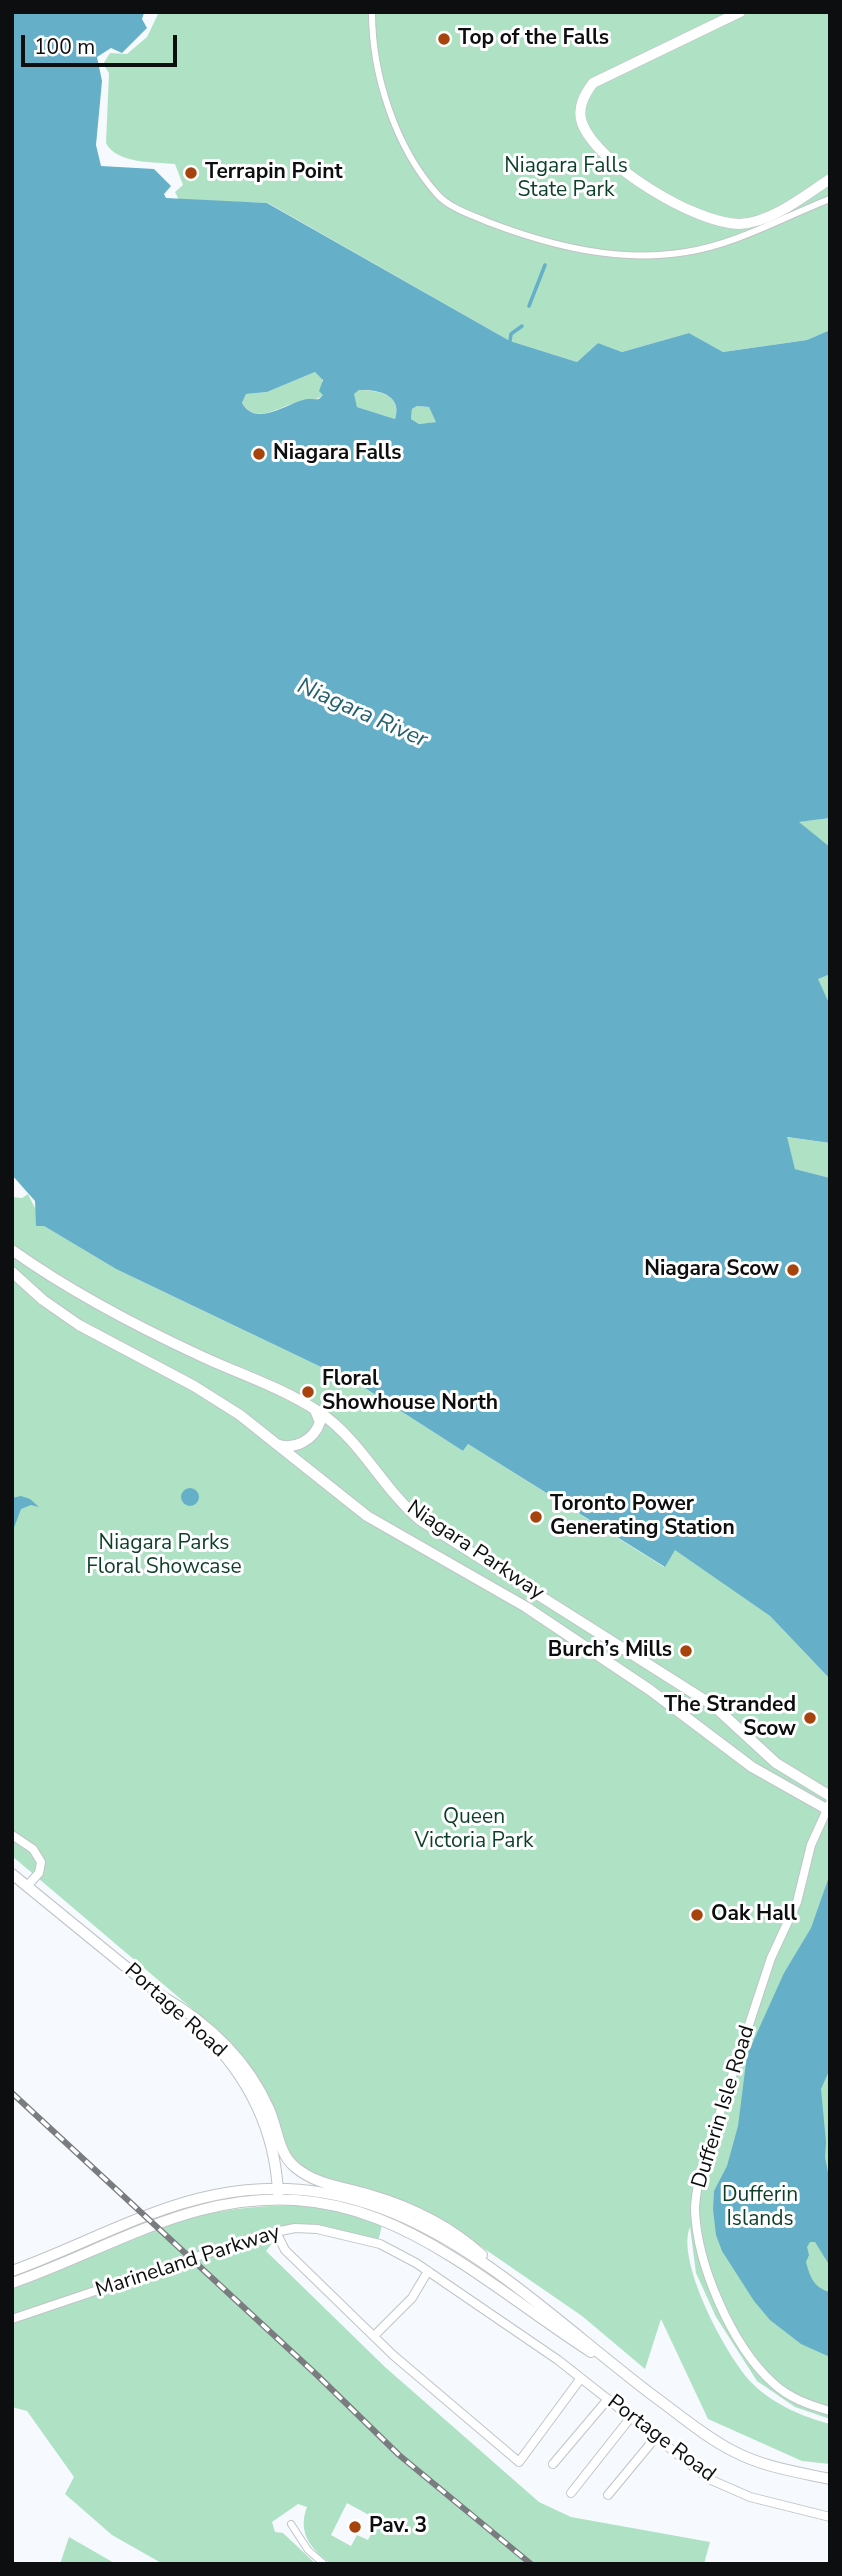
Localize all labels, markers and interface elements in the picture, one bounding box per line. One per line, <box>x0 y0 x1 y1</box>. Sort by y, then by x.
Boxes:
scale bar <box>24 21 180 65</box>
place label: Top of the Falls <box>458 26 609 52</box>
marker: Top of the Falls <box>436 31 452 47</box>
text: 100 m <box>34 33 95 61</box>
park label: Niagara Falls State Park <box>504 154 628 204</box>
place label: Terrapin Point <box>205 160 343 186</box>
marker: Terrapin Point <box>183 165 199 181</box>
place label: Niagara Falls <box>273 441 401 467</box>
marker: Niagara Falls <box>251 446 267 462</box>
water label: Niagara River <box>293 673 431 755</box>
place label: Niagara Scow <box>644 1257 779 1283</box>
marker: Niagara Scow <box>785 1262 801 1278</box>
place label: Floral Showhouse North <box>322 1367 498 1417</box>
marker: Floral Showhouse North <box>300 1384 316 1400</box>
place label: Toronto Power Generating Station <box>550 1492 735 1542</box>
street label: Niagara Parkway <box>402 1496 548 1606</box>
marker: Toronto Power Generating Station <box>528 1509 544 1525</box>
park label: Niagara Parks Floral Showcase <box>86 1531 242 1581</box>
place label: Burch’s Mills <box>548 1638 672 1664</box>
marker: Burch’s Mills <box>678 1643 694 1659</box>
place label: The Stranded Scow <box>664 1693 796 1743</box>
marker: The Stranded Scow <box>802 1710 818 1726</box>
park label: Queen Victoria Park <box>415 1805 533 1855</box>
place label: Oak Hall <box>711 1902 797 1928</box>
marker: Oak Hall <box>689 1907 705 1923</box>
street label: Portage Road <box>119 1959 231 2063</box>
street label: Dufferin Isle Road <box>687 2023 761 2191</box>
park label: Dufferin Islands <box>722 2183 798 2233</box>
street label: Marineland Parkway <box>93 2220 283 2304</box>
street label: Portage Road <box>602 2390 720 2488</box>
place label: Pav. 3 <box>369 2514 427 2540</box>
marker: Pav. 3 <box>347 2519 363 2535</box>

